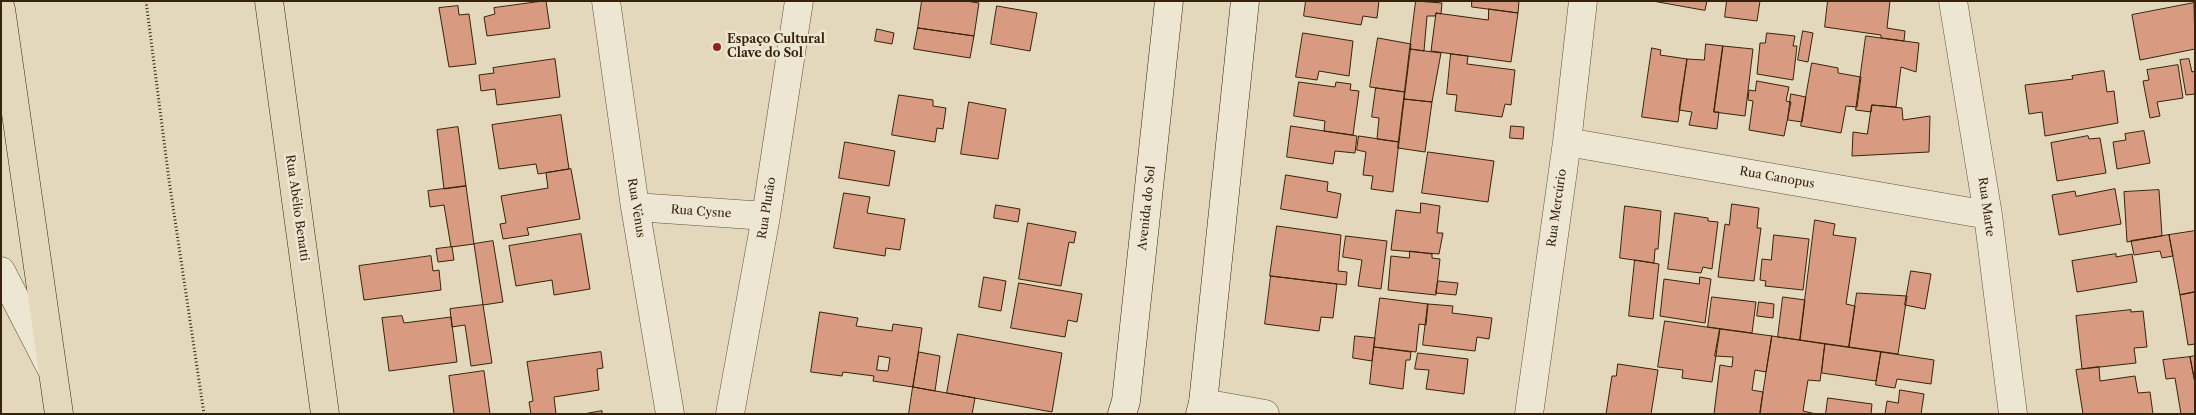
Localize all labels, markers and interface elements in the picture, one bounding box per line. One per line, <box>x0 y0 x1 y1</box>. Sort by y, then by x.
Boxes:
place label: Espaço Cultural Clave do Sol <box>727 33 825 61</box>
marker: Espaço Cultural Clave do Sol <box>711 41 723 53</box>
street label: Rua Abélio Benatti <box>282 154 312 262</box>
street label: Rua Canopus <box>1738 164 1816 192</box>
street label: Avenida do Sol <box>1135 165 1159 251</box>
street label: Rua Mercúrio <box>1544 168 1570 248</box>
street label: Rua Plutão <box>755 176 779 240</box>
street label: Rua Marte <box>1975 176 1997 238</box>
street label: Rua Vênus <box>624 177 648 239</box>
street label: Rua Cysne <box>670 203 732 221</box>

